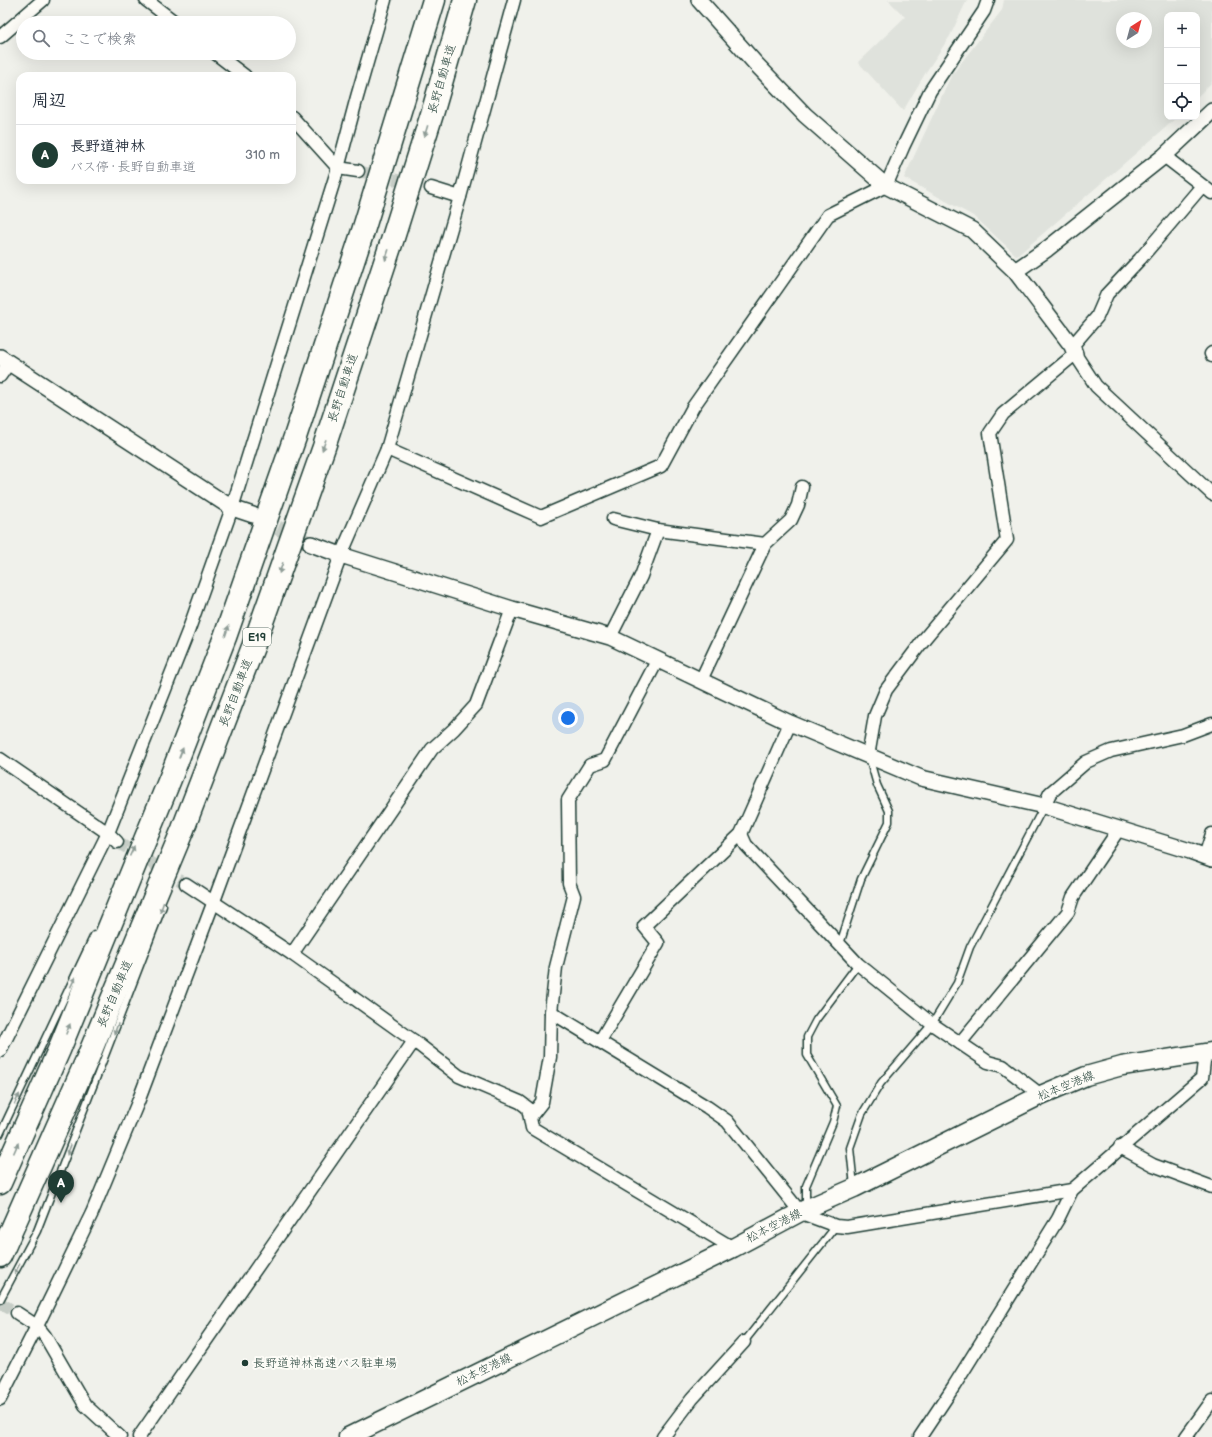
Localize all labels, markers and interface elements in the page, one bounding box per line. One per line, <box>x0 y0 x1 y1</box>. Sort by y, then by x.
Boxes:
north arrow <box>1116 12 1152 48</box>
map controls <box>1164 12 1200 120</box>
button: + <box>1164 12 1200 48</box>
search box <box>16 16 296 60</box>
icon: search <box>30 27 52 49</box>
text: ここで検索 <box>62 30 137 49</box>
street label: 長野自動車道 <box>425 42 459 116</box>
button: − <box>1164 48 1200 84</box>
button: locate <box>1164 84 1200 120</box>
text: 周辺 <box>32 91 66 111</box>
one-way arrow <box>423 126 429 138</box>
text: 長野道神林 <box>70 137 145 156</box>
text: A <box>41 147 49 163</box>
text: 310 m <box>245 147 280 163</box>
text: バス停 · 長野自動車道 <box>70 159 195 175</box>
one-way arrow <box>384 250 390 262</box>
street label: 長野自動車道 <box>325 351 361 425</box>
one-way arrow <box>321 440 327 452</box>
one-way arrow <box>278 562 284 574</box>
one-way arrow <box>224 625 230 637</box>
road number: E19 <box>243 628 271 646</box>
street label: 長野自動車道 <box>216 657 256 729</box>
your location <box>558 708 578 728</box>
one-way arrow <box>178 746 184 758</box>
one-way arrow <box>129 845 135 856</box>
one-way arrow <box>159 901 165 913</box>
street label: 長野自動車道 <box>94 958 136 1030</box>
one-way arrow <box>70 976 76 988</box>
one-way arrow <box>65 1022 71 1034</box>
one-way arrow <box>112 1023 118 1035</box>
street label: 松本空港線 <box>1035 1068 1097 1104</box>
one-way arrow <box>14 1093 20 1105</box>
one-way arrow <box>13 1142 19 1153</box>
one-way arrow <box>66 1144 72 1156</box>
pin: A <box>48 1170 74 1203</box>
street label: 松本空港線 <box>744 1206 804 1246</box>
one-way arrow <box>14 1263 20 1275</box>
street label: 松本空港線 <box>454 1350 514 1390</box>
place label: 長野道神林高速バス駐車場 <box>253 1356 397 1371</box>
marker: 長野道神林高速バス駐車場 <box>240 1358 250 1368</box>

